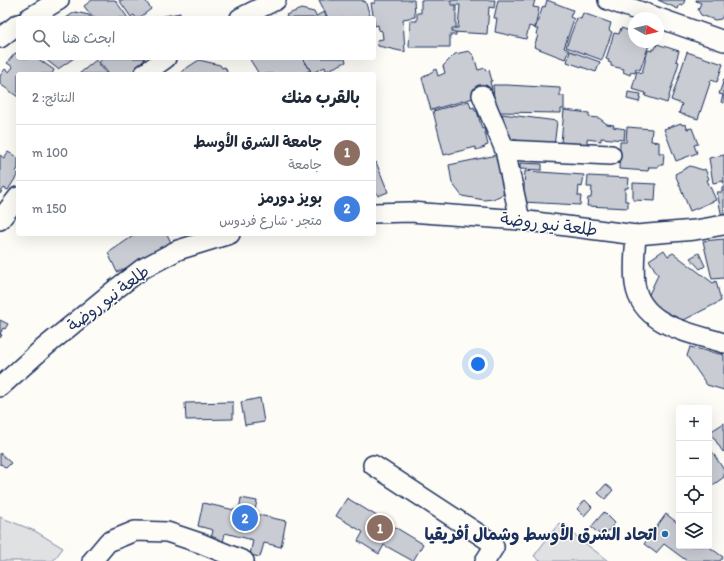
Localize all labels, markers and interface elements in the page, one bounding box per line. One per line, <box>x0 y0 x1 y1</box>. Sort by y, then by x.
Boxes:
north arrow <box>628 12 664 48</box>
search box <box>16 16 376 60</box>
icon: search <box>30 27 52 49</box>
text: ابحث هنا <box>62 29 116 47</box>
text: بالقرب منك <box>282 87 360 107</box>
text: النتائج: 2 <box>32 90 75 105</box>
text: جامعة الشرق الأوسط <box>193 133 322 151</box>
text: 100 m <box>32 145 68 160</box>
text: 1 <box>344 145 350 160</box>
text: جامعة <box>288 157 322 172</box>
text: بويز دورمز <box>259 189 322 207</box>
text: 150 m <box>32 201 67 216</box>
text: 2 <box>344 201 350 216</box>
street label: طلعة نيو روضة <box>499 208 599 241</box>
text: متجر · شارع فردوس <box>219 213 322 228</box>
street label: طلعة نيو روضة <box>63 261 154 336</box>
your location <box>468 354 488 374</box>
map controls <box>676 405 712 549</box>
button: + <box>676 405 712 441</box>
button: − <box>676 441 712 477</box>
button: locate <box>676 477 712 513</box>
pin: 2 <box>232 503 258 533</box>
pin: 1 <box>367 513 393 543</box>
button: layers <box>676 513 712 549</box>
place label: اتحاد الشرق الأوسط وشمال أفريقيا <box>425 523 657 546</box>
marker: اتحاد الشرق الأوسط وشمال أفريقيا <box>660 529 670 539</box>

